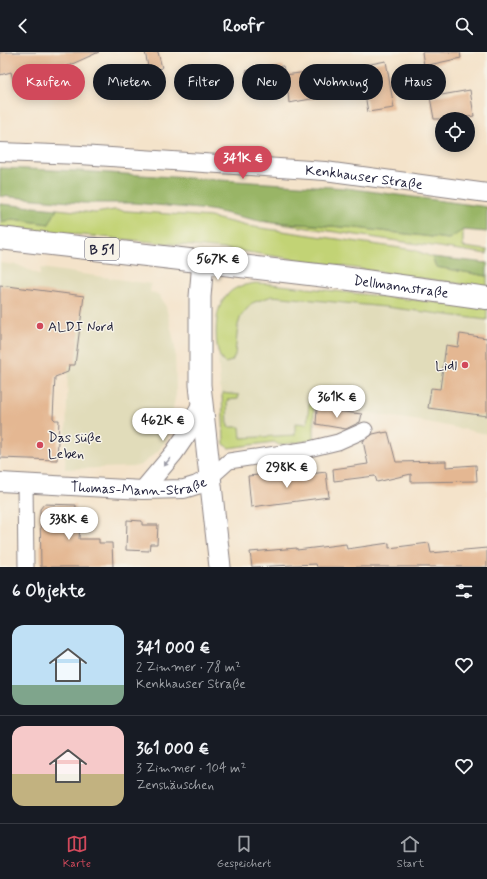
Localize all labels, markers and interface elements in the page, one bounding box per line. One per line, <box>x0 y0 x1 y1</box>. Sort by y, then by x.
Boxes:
text: Roofr <box>223 14 264 38</box>
icon: back <box>12 15 34 37</box>
icon: search <box>453 15 475 37</box>
chip: Kaufen <box>12 64 85 100</box>
chip: Mieten <box>93 64 166 100</box>
chip: Filter <box>174 64 234 100</box>
chip: Neu <box>242 64 291 100</box>
chip: Wohnung <box>299 64 383 100</box>
chip: Haus <box>391 64 446 100</box>
map controls <box>435 112 475 152</box>
button: locate <box>435 112 475 152</box>
pin: 341K € <box>210 146 276 180</box>
text: 341K € <box>223 150 263 167</box>
street label: Kenkhauser Straße <box>305 162 424 194</box>
road number: B 51 <box>85 238 119 260</box>
pin: 567K € <box>185 247 251 281</box>
text: 567K € <box>196 251 240 268</box>
street label: Dellmannstraße <box>352 272 450 303</box>
place label: ALDI Nord <box>48 318 113 336</box>
marker: ALDI Nord <box>35 321 45 331</box>
place label: Lidl <box>435 357 457 375</box>
marker: Lidl <box>460 360 470 370</box>
pin: 361K € <box>304 385 370 419</box>
text: 361K € <box>317 389 357 406</box>
pin: 462K € <box>130 408 196 442</box>
text: 462K € <box>141 412 185 429</box>
place label: Das süße Leben <box>48 429 101 463</box>
marker: Das süße Leben <box>35 440 45 450</box>
pin: 298K € <box>254 455 320 489</box>
one-way arrow <box>162 456 171 467</box>
text: 298K € <box>266 459 308 476</box>
street label: Thomas-Mann-Straße <box>70 473 210 500</box>
pin: 338K € <box>36 507 102 541</box>
text: 338K € <box>49 511 89 528</box>
text: 6 Objekte <box>12 580 86 602</box>
icon: filters <box>453 580 475 602</box>
text: 341 000 € <box>136 637 210 659</box>
icon: home <box>44 641 92 689</box>
icon: heart <box>453 654 475 676</box>
text: 2 Zimmer · 78 m² <box>136 659 241 676</box>
text: Kenkhauser Straße <box>136 676 246 693</box>
text: 361 000 € <box>136 738 210 760</box>
icon: home <box>44 742 92 790</box>
icon: heart <box>453 755 475 777</box>
text: 3 Zimmer · 104 m² <box>136 760 246 777</box>
text: Zenshäuschen <box>136 777 214 794</box>
tab: Karte <box>63 833 91 871</box>
tab: Gespeichert <box>217 833 271 871</box>
tab: Start <box>397 833 424 871</box>

